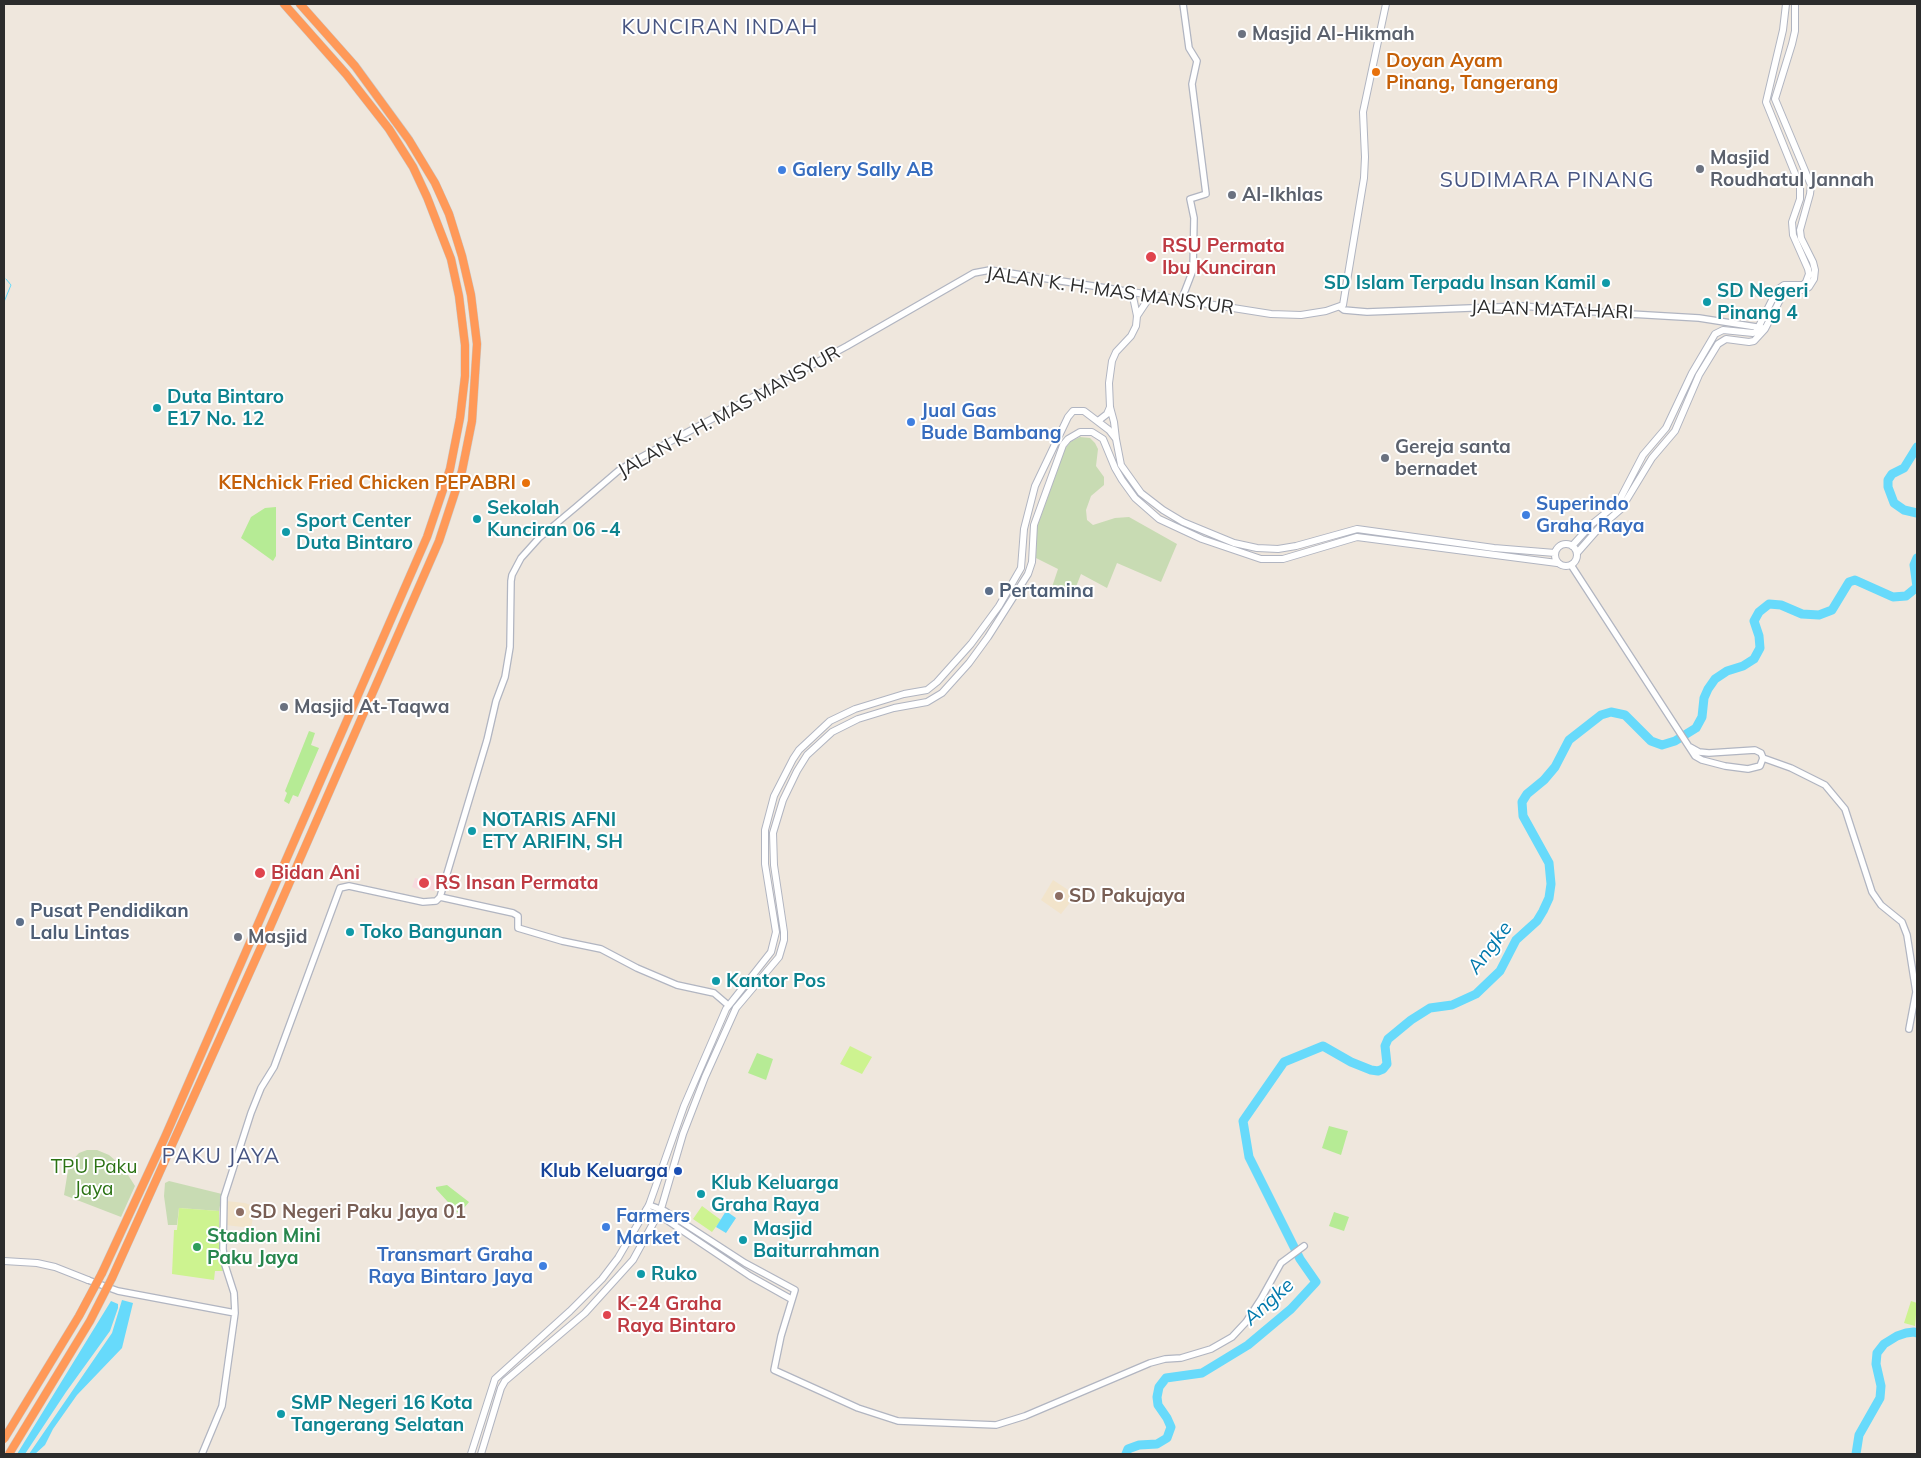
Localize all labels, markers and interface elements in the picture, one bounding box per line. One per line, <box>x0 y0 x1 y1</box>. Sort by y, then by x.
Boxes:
district label: KUNCIRAN INDAH <box>620 15 820 41</box>
place label: Masjid Al-Hikmah <box>1252 23 1415 45</box>
marker: Masjid Al-Hikmah <box>1236 28 1248 40</box>
place label: Doyan Ayam Pinang, Tangerang <box>1386 50 1558 94</box>
marker: Doyan Ayam Pinang, Tangerang <box>1370 66 1382 78</box>
place label: Masjid Roudhatul Jannah <box>1710 147 1874 191</box>
place label: Galery Sally AB <box>792 159 934 181</box>
marker: Masjid Roudhatul Jannah <box>1694 163 1706 175</box>
marker: Galery Sally AB <box>776 164 788 176</box>
district label: SUDIMARA PINANG <box>1438 168 1656 194</box>
place label: Al-Ikhlas <box>1242 184 1323 206</box>
marker: Al-Ikhlas <box>1226 189 1238 201</box>
place label: RSU Permata Ibu Kunciran <box>1162 235 1285 279</box>
marker: RSU Permata Ibu Kunciran <box>1144 250 1158 264</box>
street label: JALAN K. H. MAS MANSYUR <box>985 262 1235 320</box>
place label: SD Islam Terpadu Insan Kamil <box>1324 272 1596 294</box>
marker: SD Islam Terpadu Insan Kamil <box>1600 277 1612 289</box>
place label: SD Negeri Pinang 4 <box>1717 280 1808 324</box>
street label: JALAN MATAHARI <box>1470 296 1634 324</box>
marker: SD Negeri Pinang 4 <box>1701 296 1713 308</box>
street label: JALAN K. H. MAS MANSYUR <box>614 341 844 483</box>
place label: Duta Bintaro E17 No. 12 <box>167 386 284 430</box>
place label: Jual Gas Bude Bambang <box>921 400 1062 444</box>
marker: Duta Bintaro E17 No. 12 <box>151 402 163 414</box>
marker: Jual Gas Bude Bambang <box>905 416 917 428</box>
place label: Gereja santa bernadet <box>1395 436 1511 480</box>
marker: Gereja santa bernadet <box>1379 452 1391 464</box>
place label: KENchick Fried Chicken PEPABRI <box>218 472 516 494</box>
marker: KENchick Fried Chicken PEPABRI <box>520 477 532 489</box>
place label: Superindo Graha Raya <box>1536 493 1644 537</box>
place label: Sekolah Kunciran 06 -4 <box>487 497 620 541</box>
marker: Superindo Graha Raya <box>1520 509 1532 521</box>
place label: Sport Center Duta Bintaro <box>296 510 413 554</box>
marker: Sekolah Kunciran 06 -4 <box>471 513 483 525</box>
marker: Sport Center Duta Bintaro <box>280 526 292 538</box>
place label: Pertamina <box>999 580 1094 602</box>
marker: Pertamina <box>983 585 995 597</box>
place label: Masjid At-Taqwa <box>294 696 449 718</box>
marker: Masjid At-Taqwa <box>278 701 290 713</box>
place label: NOTARIS AFNI ETY ARIFIN, SH <box>482 809 623 853</box>
marker: NOTARIS AFNI ETY ARIFIN, SH <box>466 825 478 837</box>
place label: Bidan Ani <box>271 862 360 884</box>
marker: Bidan Ani <box>253 866 267 880</box>
place label: RS Insan Permata <box>435 872 598 894</box>
marker: RS Insan Permata <box>417 876 431 890</box>
place label: SD Pakujaya <box>1069 885 1185 907</box>
marker: SD Pakujaya <box>1053 890 1065 902</box>
place label: Pusat Pendidikan Lalu Lintas <box>30 900 189 944</box>
marker: Pusat Pendidikan Lalu Lintas <box>14 916 26 928</box>
water label: Angke <box>1463 917 1517 979</box>
place label: Toko Bangunan <box>360 921 502 943</box>
place label: Masjid <box>248 926 308 948</box>
marker: Toko Bangunan <box>344 926 356 938</box>
marker: Masjid <box>232 931 244 943</box>
place label: Kantor Pos <box>726 970 826 992</box>
marker: Kantor Pos <box>710 975 722 987</box>
district label: PAKU JAYA <box>161 1144 281 1170</box>
park label: TPU Paku Jaya <box>51 1156 137 1200</box>
place label: Klub Keluarga <box>540 1160 668 1182</box>
marker: Klub Keluarga <box>672 1165 684 1177</box>
place label: Klub Keluarga Graha Raya <box>711 1172 839 1216</box>
marker: Klub Keluarga Graha Raya <box>695 1188 707 1200</box>
place label: SD Negeri Paku Jaya 01 <box>250 1201 466 1223</box>
place label: Farmers Market <box>616 1205 690 1249</box>
marker: SD Negeri Paku Jaya 01 <box>234 1206 246 1218</box>
place label: Masjid Baiturrahman <box>753 1218 880 1262</box>
marker: Farmers Market <box>600 1221 612 1233</box>
place label: Stadion Mini Paku Jaya <box>207 1225 321 1269</box>
marker: Masjid Baiturrahman <box>737 1234 749 1246</box>
marker: Stadion Mini Paku Jaya <box>191 1241 203 1253</box>
place label: Transmart Graha Raya Bintaro Jaya <box>368 1244 533 1288</box>
marker: Transmart Graha Raya Bintaro Jaya <box>537 1260 549 1272</box>
place label: Ruko <box>651 1263 697 1285</box>
marker: Ruko <box>635 1268 647 1280</box>
water label: Angke <box>1239 1273 1299 1331</box>
place label: K-24 Graha Raya Bintaro <box>617 1293 736 1337</box>
marker: K-24 Graha Raya Bintaro <box>601 1309 613 1321</box>
place label: SMP Negeri 16 Kota Tangerang Selatan <box>291 1392 473 1436</box>
marker: SMP Negeri 16 Kota Tangerang Selatan <box>275 1408 287 1420</box>

